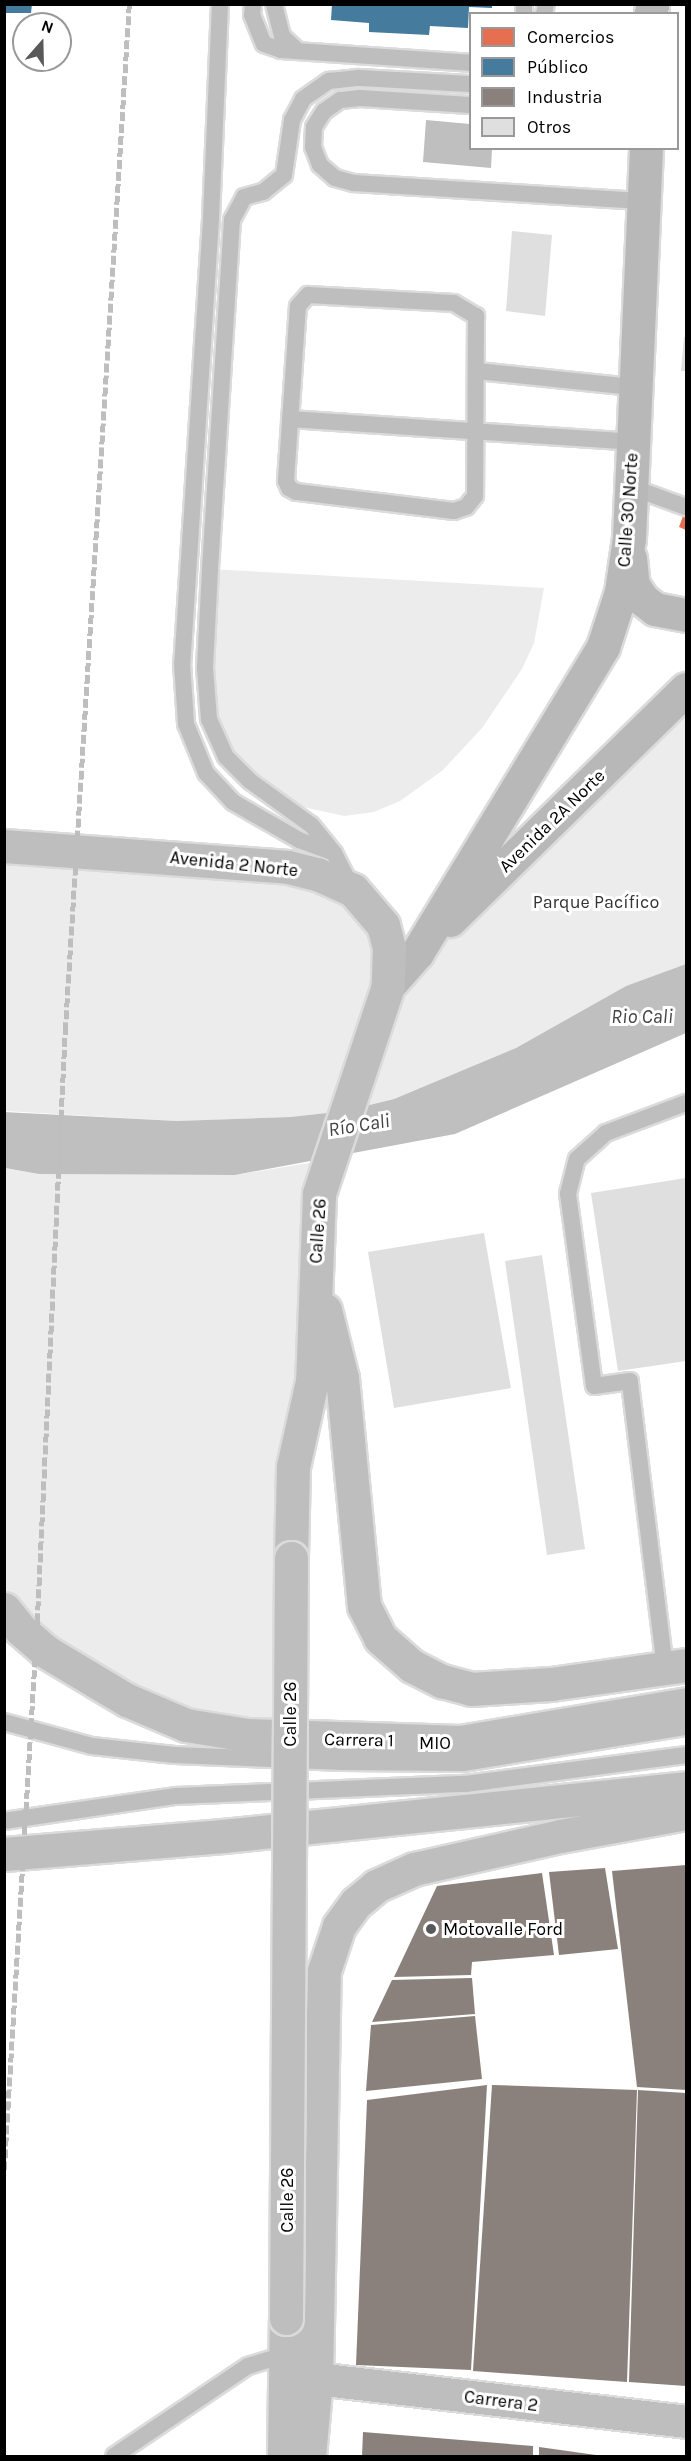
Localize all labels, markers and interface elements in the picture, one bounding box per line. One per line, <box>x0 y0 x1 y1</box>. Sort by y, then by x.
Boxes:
north arrow <box>12 12 72 72</box>
legend <box>469 12 679 150</box>
text: N <box>39 16 56 37</box>
text: Comercios <box>527 26 614 48</box>
text: Público <box>527 56 588 78</box>
text: Industria <box>527 86 602 108</box>
text: Otros <box>527 116 571 138</box>
street label: Calle 30 Norte <box>613 452 643 568</box>
street label: Avenida 2A Norte <box>494 765 610 877</box>
street label: Avenida 2 Norte <box>169 847 299 881</box>
park label: Parque Pacífico <box>533 891 659 913</box>
water label: Rio Cali <box>611 1004 673 1028</box>
water label: Río Cali <box>326 1108 392 1142</box>
street label: Calle 26 <box>305 1198 331 1264</box>
street label: Calle 26 <box>279 1681 301 1747</box>
street label: Carrera 1 <box>324 1729 394 1751</box>
street label: MIO <box>419 1732 451 1754</box>
place label: Motovalle Ford <box>443 1918 563 1940</box>
marker: Motovalle Ford <box>424 1922 438 1936</box>
street label: Calle 26 <box>276 2167 298 2233</box>
street label: Carrera 2 <box>463 2386 539 2416</box>

